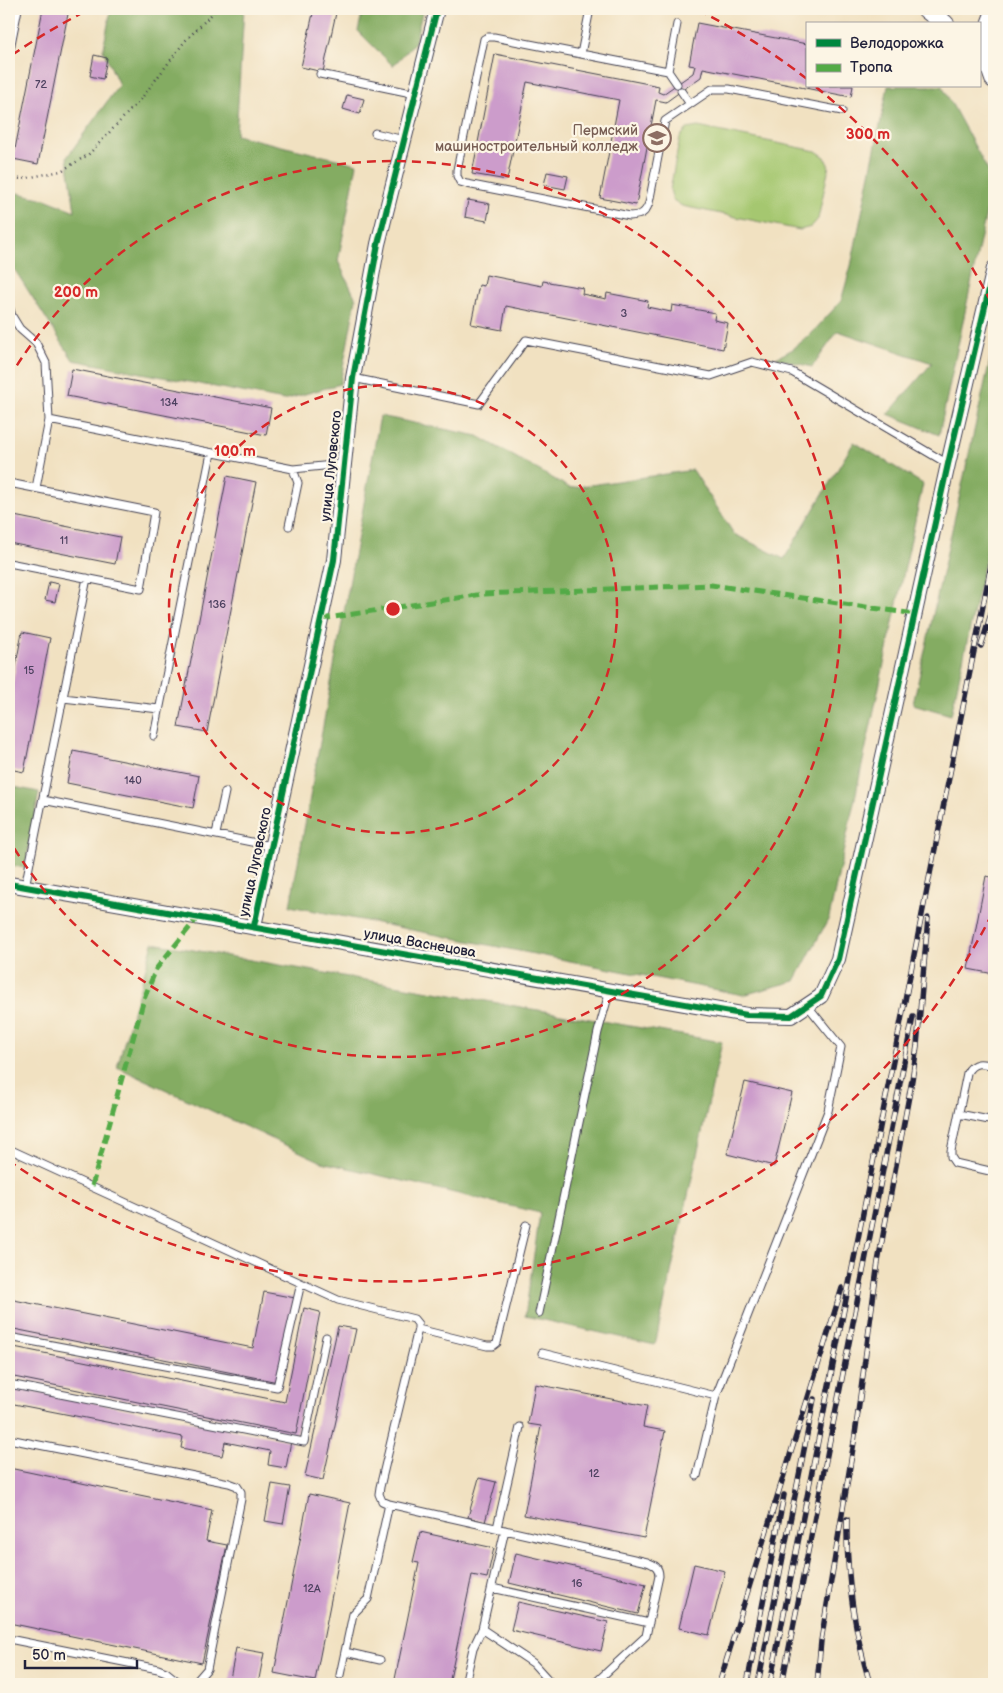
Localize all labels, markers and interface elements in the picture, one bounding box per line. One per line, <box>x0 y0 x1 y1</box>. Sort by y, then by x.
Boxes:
legend <box>806 22 980 88</box>
text: Велодорожка <box>850 34 944 53</box>
text: Тропа <box>850 58 893 77</box>
house number: 72 <box>35 78 47 91</box>
place label: Пермский машиностроительный колледж <box>435 122 638 155</box>
school or university icon: Пермский машиностроительный колледж <box>642 123 672 153</box>
text: 300 m <box>846 125 890 144</box>
text: 200 m <box>54 283 98 302</box>
house number: 3 <box>621 307 628 320</box>
house number: 134 <box>160 396 178 409</box>
street label: улица Луговского <box>317 410 345 522</box>
text: 100 m <box>214 442 256 461</box>
house number: 11 <box>60 534 68 547</box>
house number: 136 <box>208 598 226 611</box>
centre of rings <box>384 600 402 618</box>
house number: 15 <box>24 664 34 677</box>
house number: 140 <box>124 774 142 787</box>
street label: улица Луговского <box>235 806 275 918</box>
street label: улица Васнецова <box>363 925 478 961</box>
house number: 12 <box>589 1467 600 1480</box>
house number: 16 <box>572 1577 583 1590</box>
house number: 12А <box>303 1582 321 1595</box>
scale bar <box>25 1638 138 1670</box>
text: 50 m <box>32 1646 66 1665</box>

